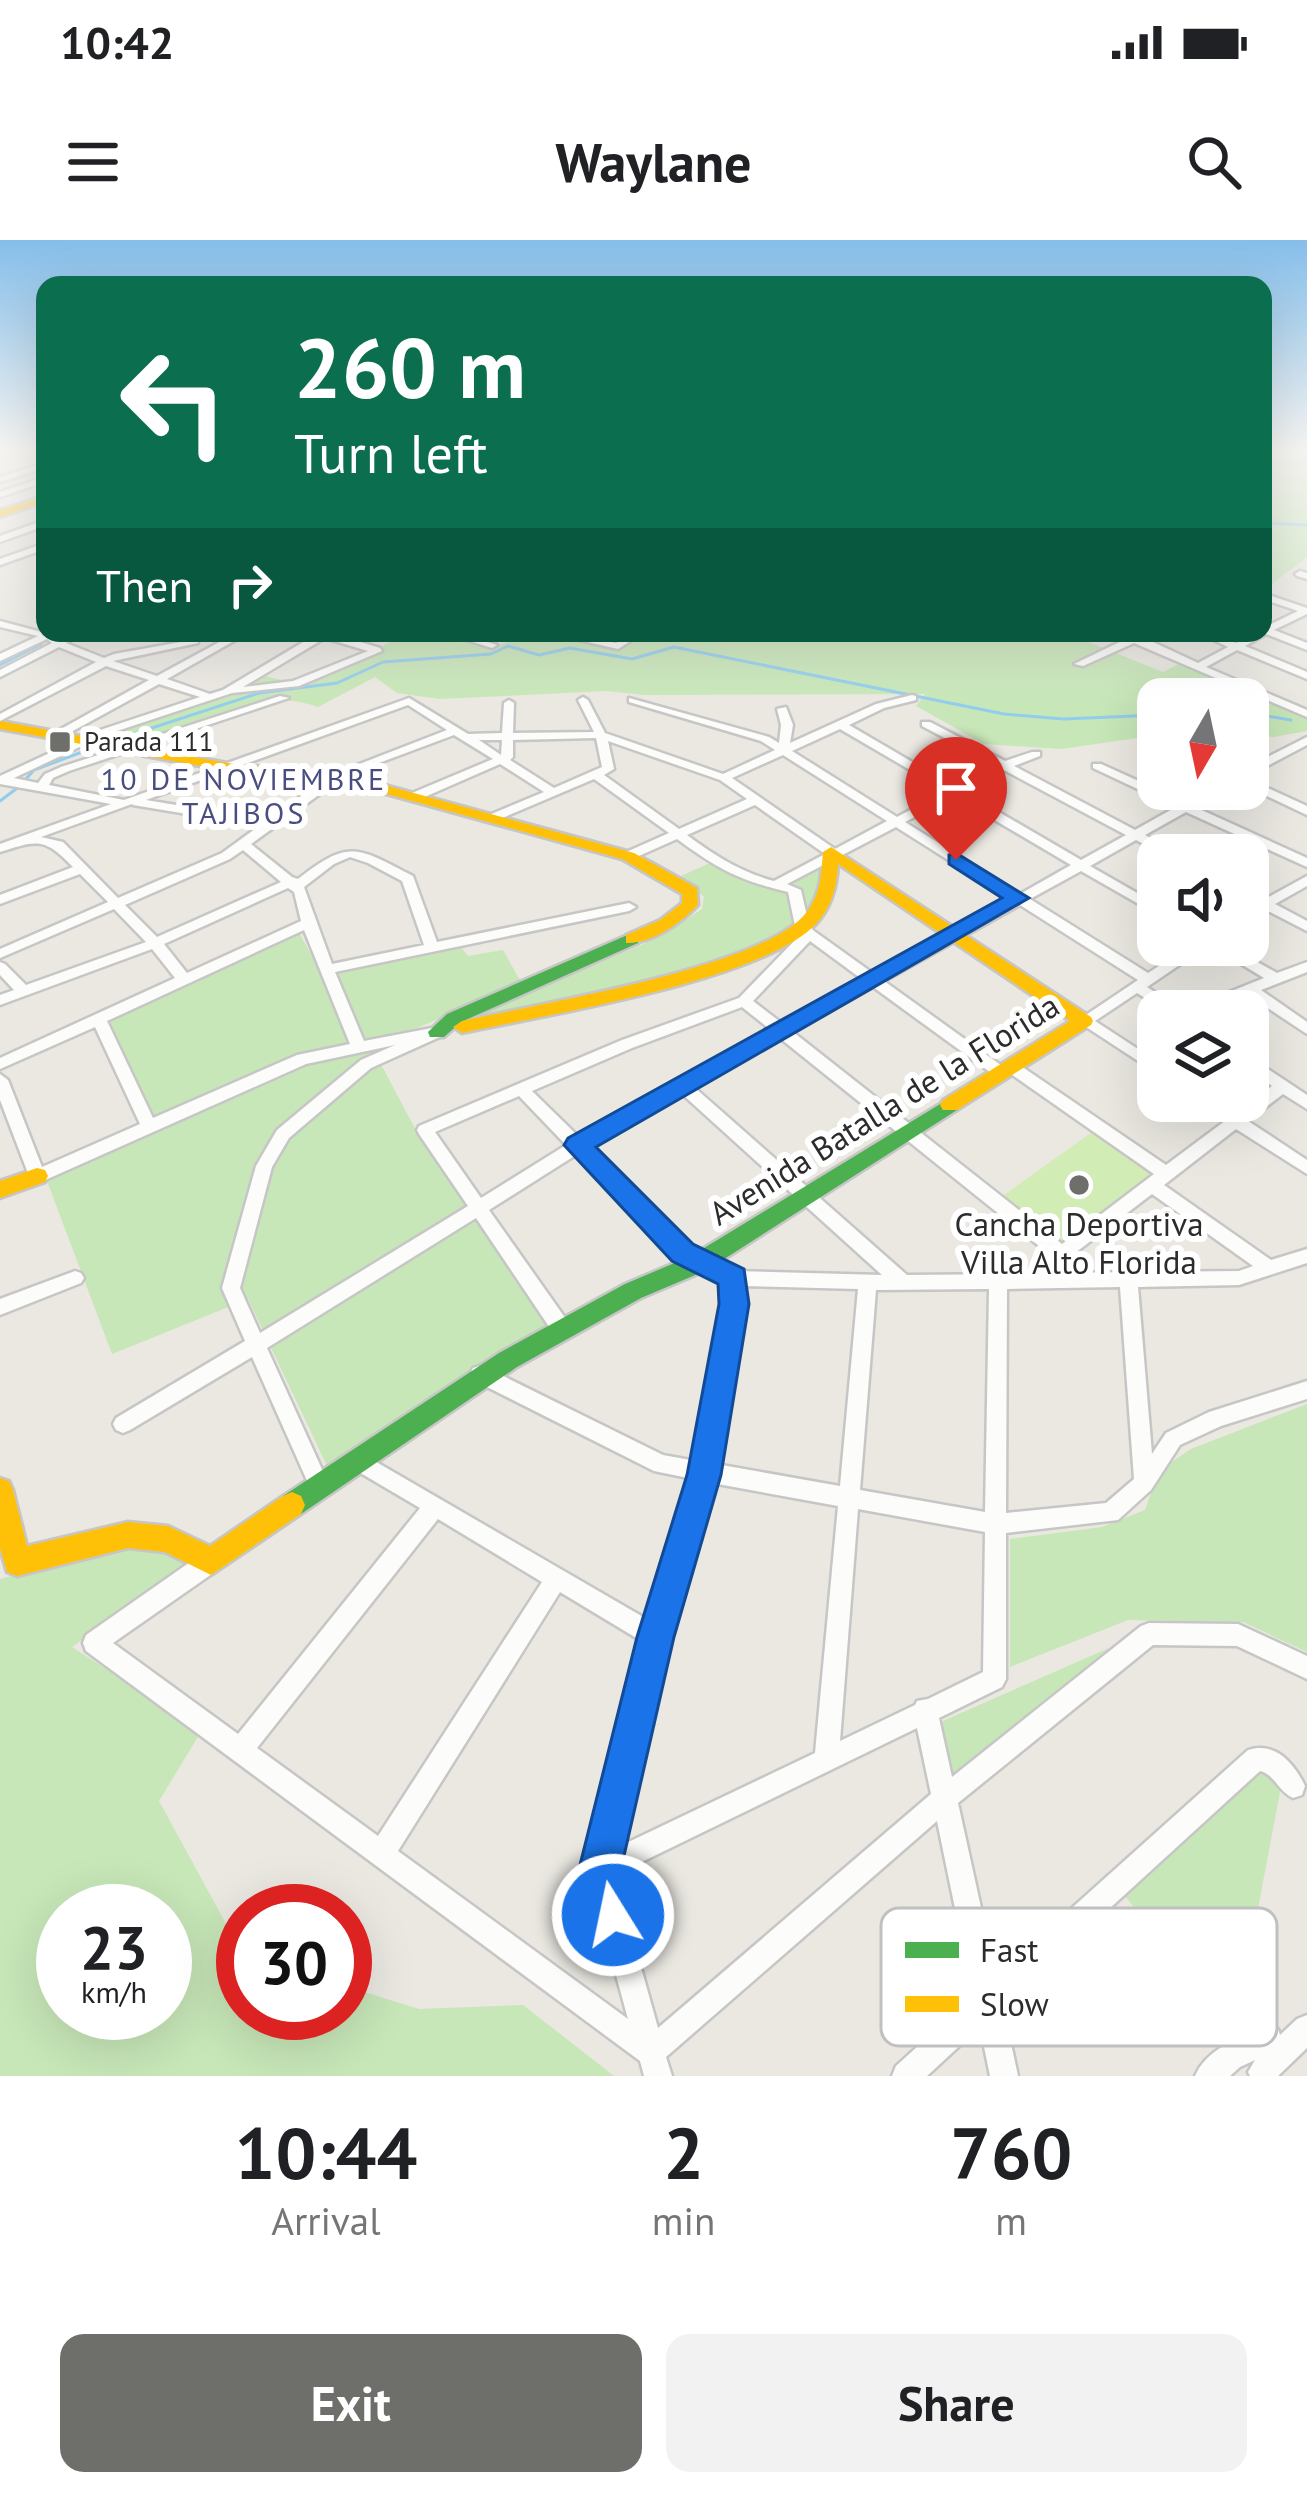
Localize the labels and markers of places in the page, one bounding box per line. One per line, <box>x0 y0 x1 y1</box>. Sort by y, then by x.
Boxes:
place label: Parada 111 <box>84 724 213 758</box>
marker: Parada 111 <box>47 729 73 755</box>
pin <box>905 737 1007 860</box>
marker: Cancha Deportiva Villa Alto Florida <box>1066 1172 1092 1198</box>
place label: Cancha Deportiva Villa Alto Florida <box>954 1202 1204 1283</box>

